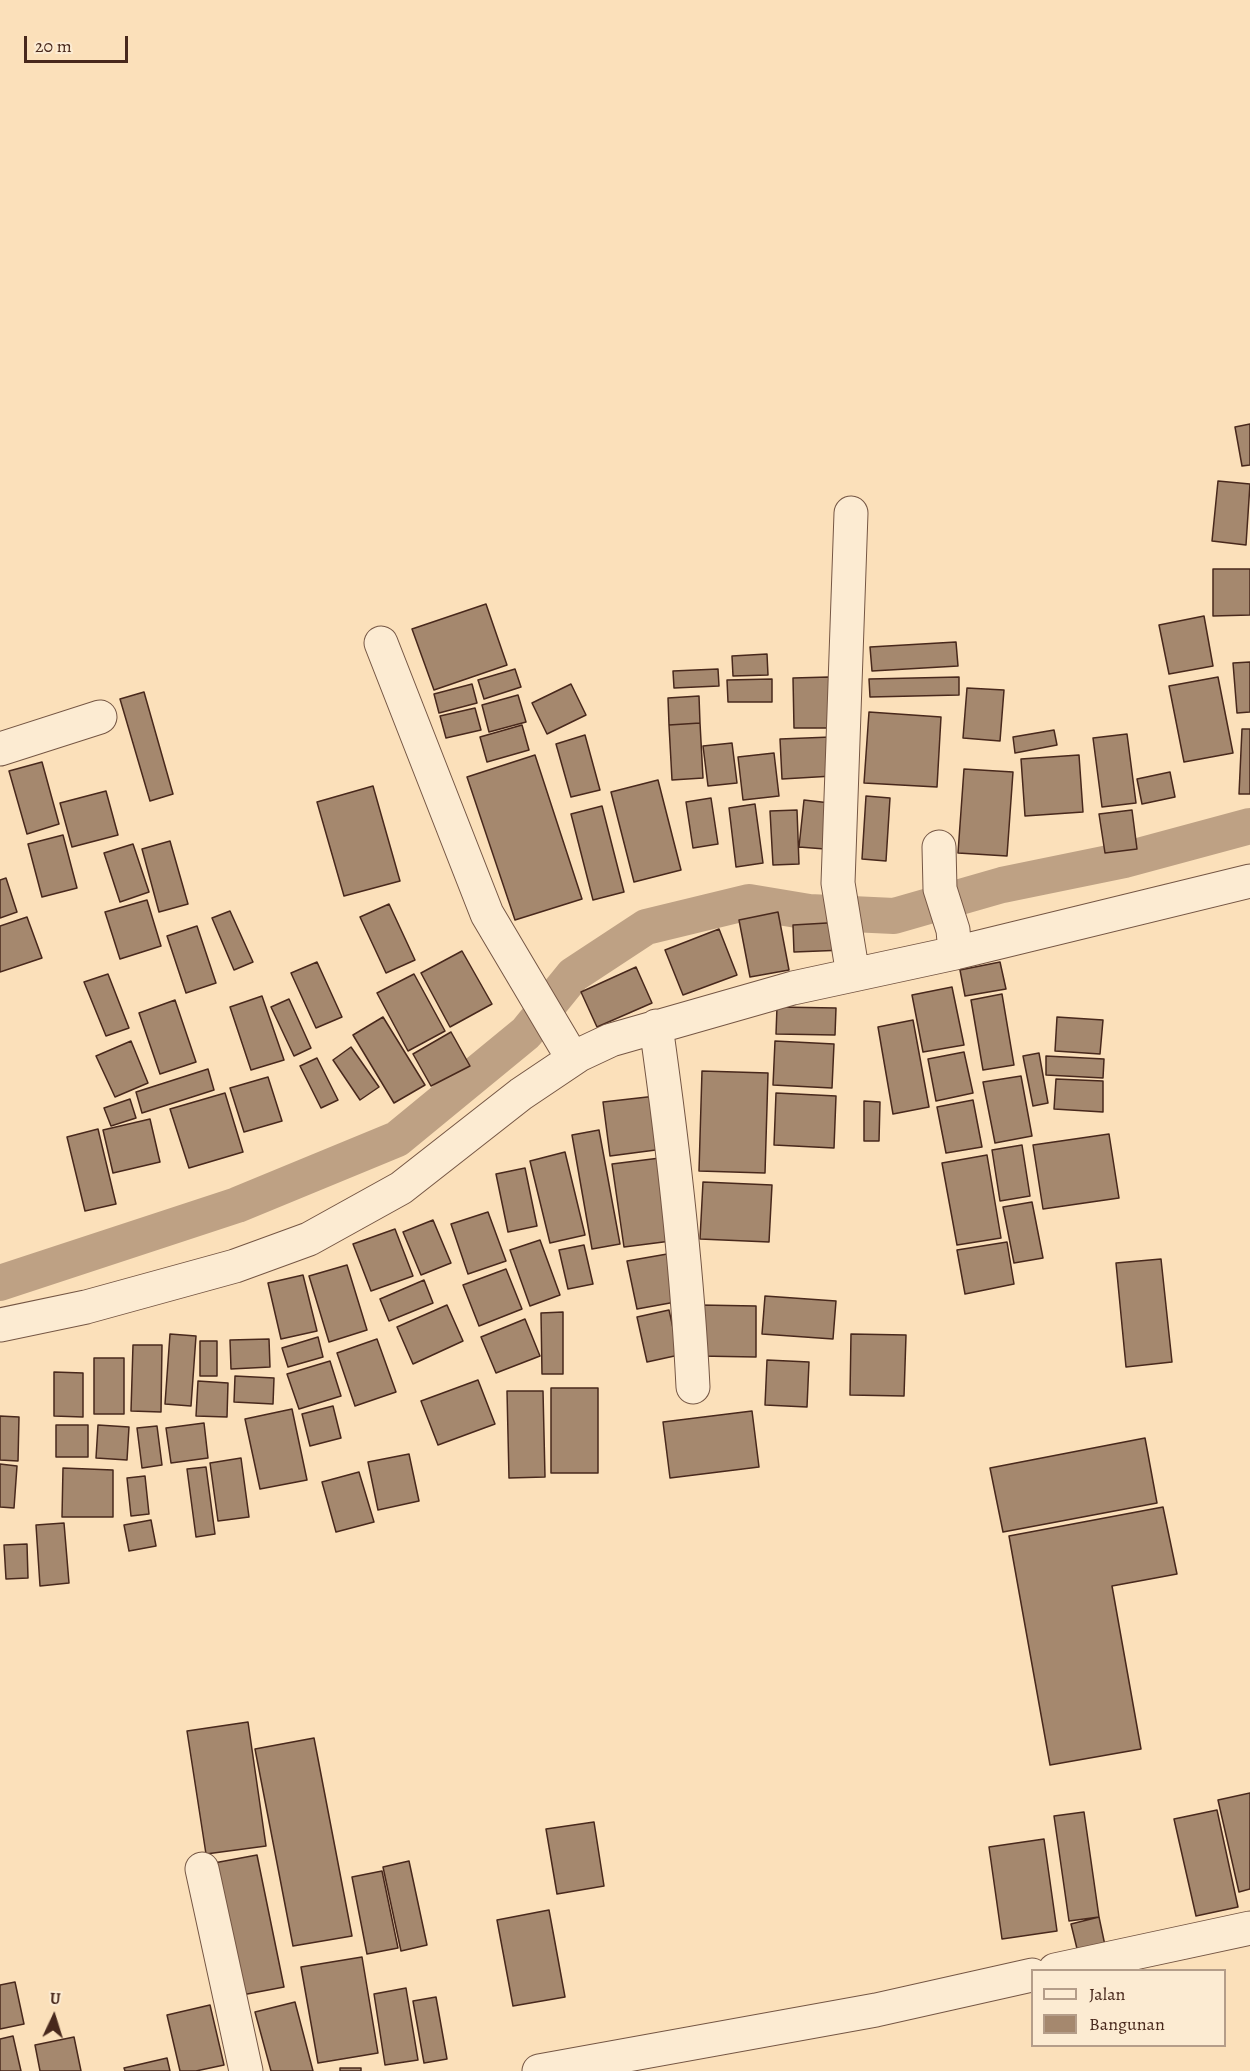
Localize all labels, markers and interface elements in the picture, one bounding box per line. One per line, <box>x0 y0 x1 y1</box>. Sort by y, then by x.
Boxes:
scale bar <box>27 24 130 62</box>
text: 20 m <box>35 34 72 58</box>
legend <box>1031 1969 1226 2047</box>
text: Jalan <box>1089 1982 1125 2006</box>
north arrow <box>24 1987 84 2047</box>
text: U <box>49 1988 61 2010</box>
text: Bangunan <box>1089 2012 1165 2036</box>

